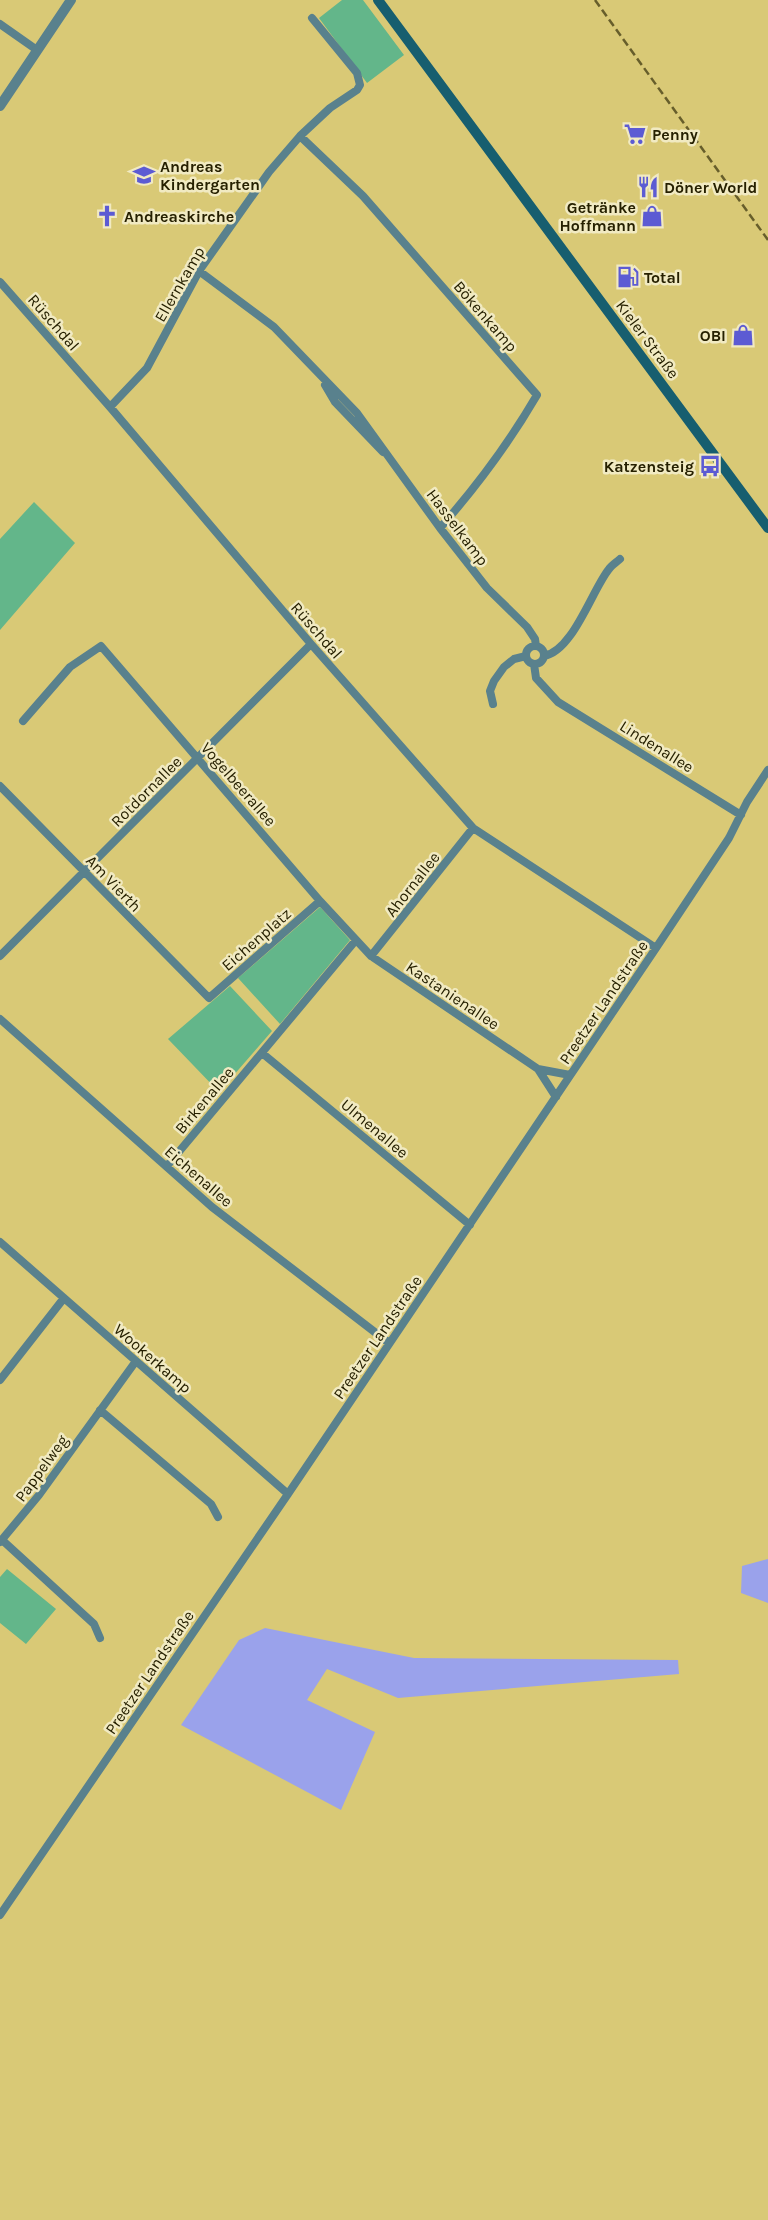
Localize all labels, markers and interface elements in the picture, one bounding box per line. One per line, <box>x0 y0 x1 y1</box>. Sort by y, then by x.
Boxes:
supermarket icon: Penny <box>622 121 648 147</box>
place label: Penny <box>652 125 698 144</box>
place label: Andreas Kindergarten <box>160 157 260 194</box>
school or university icon: Andreas Kindergarten <box>131 162 157 188</box>
restaurant icon: Döner World <box>635 174 661 200</box>
place label: Döner World <box>664 178 757 197</box>
place label: Getränke Hoffmann <box>559 198 636 235</box>
church icon: Andreaskirche <box>94 203 120 229</box>
shop icon: Getränke Hoffmann <box>639 203 665 229</box>
place label: Andreaskirche <box>124 207 234 226</box>
street label: Ellernkamp <box>150 243 209 325</box>
fuel station icon: Total <box>615 264 641 290</box>
place label: Total <box>644 268 681 287</box>
street label: Bökenkamp <box>450 277 522 356</box>
street label: Rüschdal <box>24 290 83 354</box>
street label: Kieler Straße <box>612 296 683 382</box>
shop icon: OBI <box>730 322 756 348</box>
place label: OBI <box>700 326 726 345</box>
bus stop icon: Katzensteig <box>697 453 723 479</box>
place label: Katzensteig <box>604 457 694 476</box>
street label: Hasselkamp <box>423 485 493 569</box>
street label: Rüschdal <box>287 598 346 662</box>
street label: Lindenallee <box>616 716 697 777</box>
street label: Vogelbeerallee <box>197 739 280 830</box>
street label: Rotdornallee <box>107 752 186 831</box>
street label: Ahornallee <box>381 848 444 921</box>
street label: Am Vierth <box>82 851 145 916</box>
street label: Eichenplatz <box>218 904 295 975</box>
street label: Preetzer Landstraße <box>555 937 652 1068</box>
street label: Kastanienallee <box>403 957 503 1034</box>
street label: Birkenallee <box>171 1063 238 1138</box>
street label: Ulmenallee <box>337 1095 412 1162</box>
street label: Eichenallee <box>161 1142 237 1211</box>
street label: Preetzer Landstraße <box>329 1272 426 1403</box>
street label: Wookerkamp <box>110 1320 195 1397</box>
street label: Pappelweg <box>11 1431 72 1505</box>
street label: Preetzer Landstraße <box>101 1607 198 1738</box>

